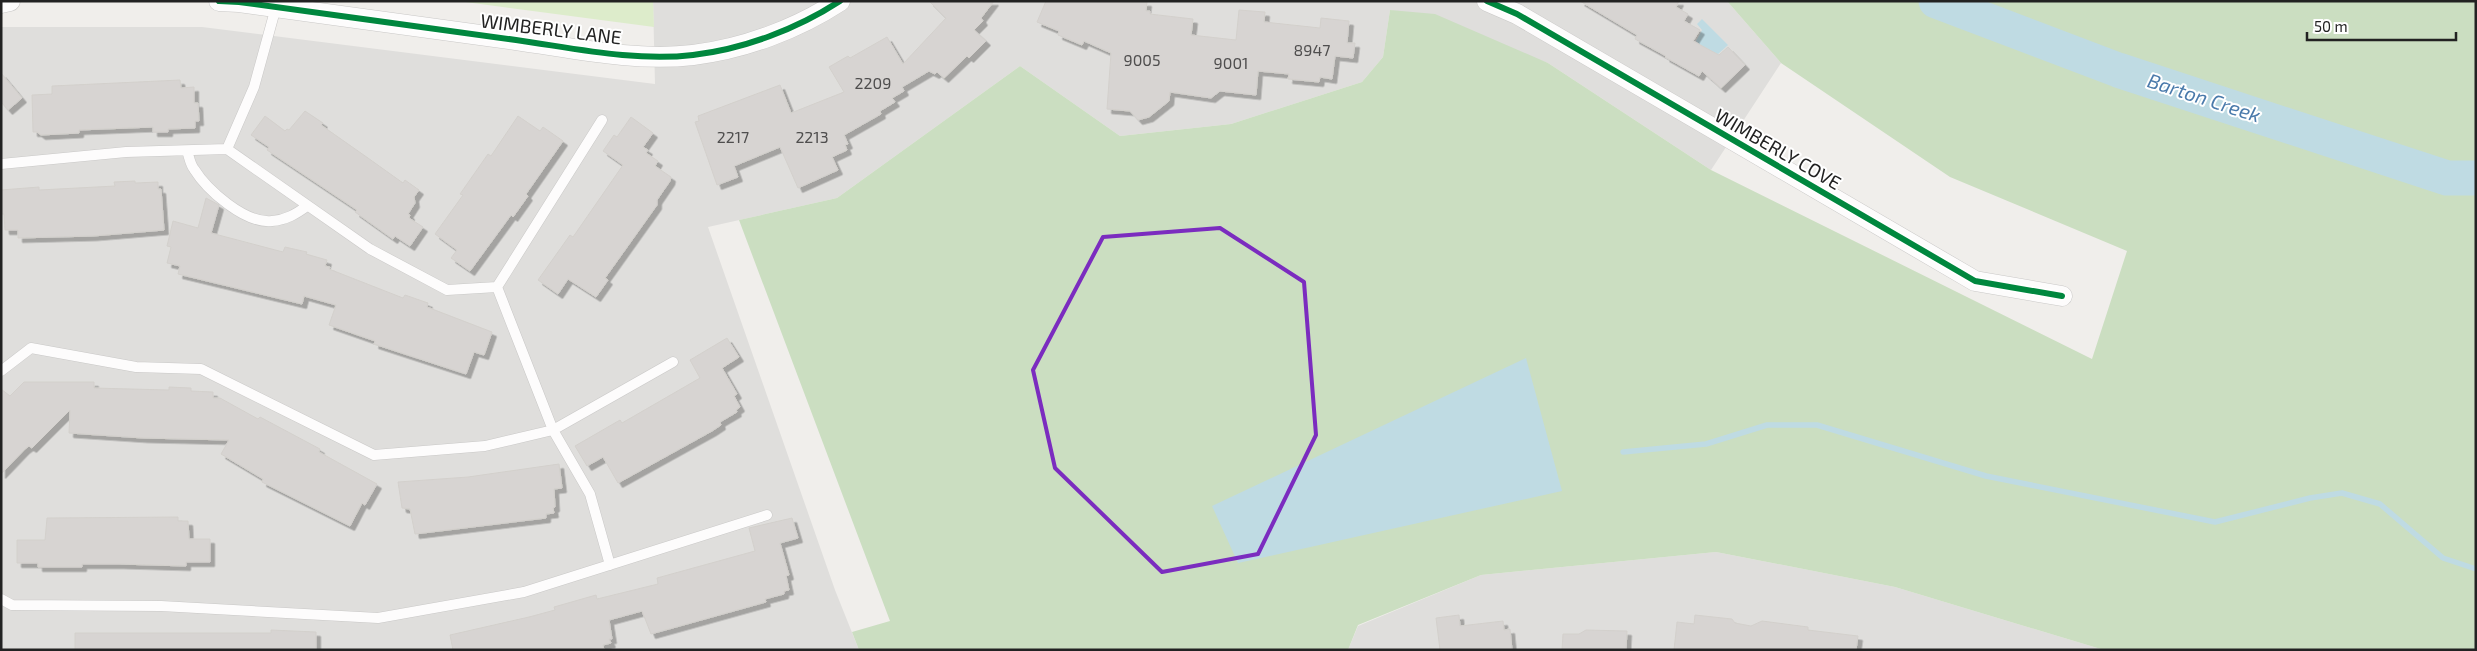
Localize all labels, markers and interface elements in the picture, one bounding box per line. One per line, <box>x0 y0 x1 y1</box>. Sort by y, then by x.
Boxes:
street label: WIMBERLY LANE <box>479 8 623 49</box>
scale bar <box>2307 10 2456 42</box>
text: 50 m <box>2314 17 2348 35</box>
house number: 8947 <box>1294 40 1330 59</box>
house number: 9005 <box>1123 50 1161 69</box>
house number: 9001 <box>1214 53 1248 72</box>
water label: Barton Creek <box>2145 67 2264 127</box>
house number: 2209 <box>855 73 891 92</box>
street label: WIMBERLY COVE <box>1711 103 1845 194</box>
house number: 2217 <box>717 127 749 146</box>
house number: 2213 <box>795 127 829 146</box>

